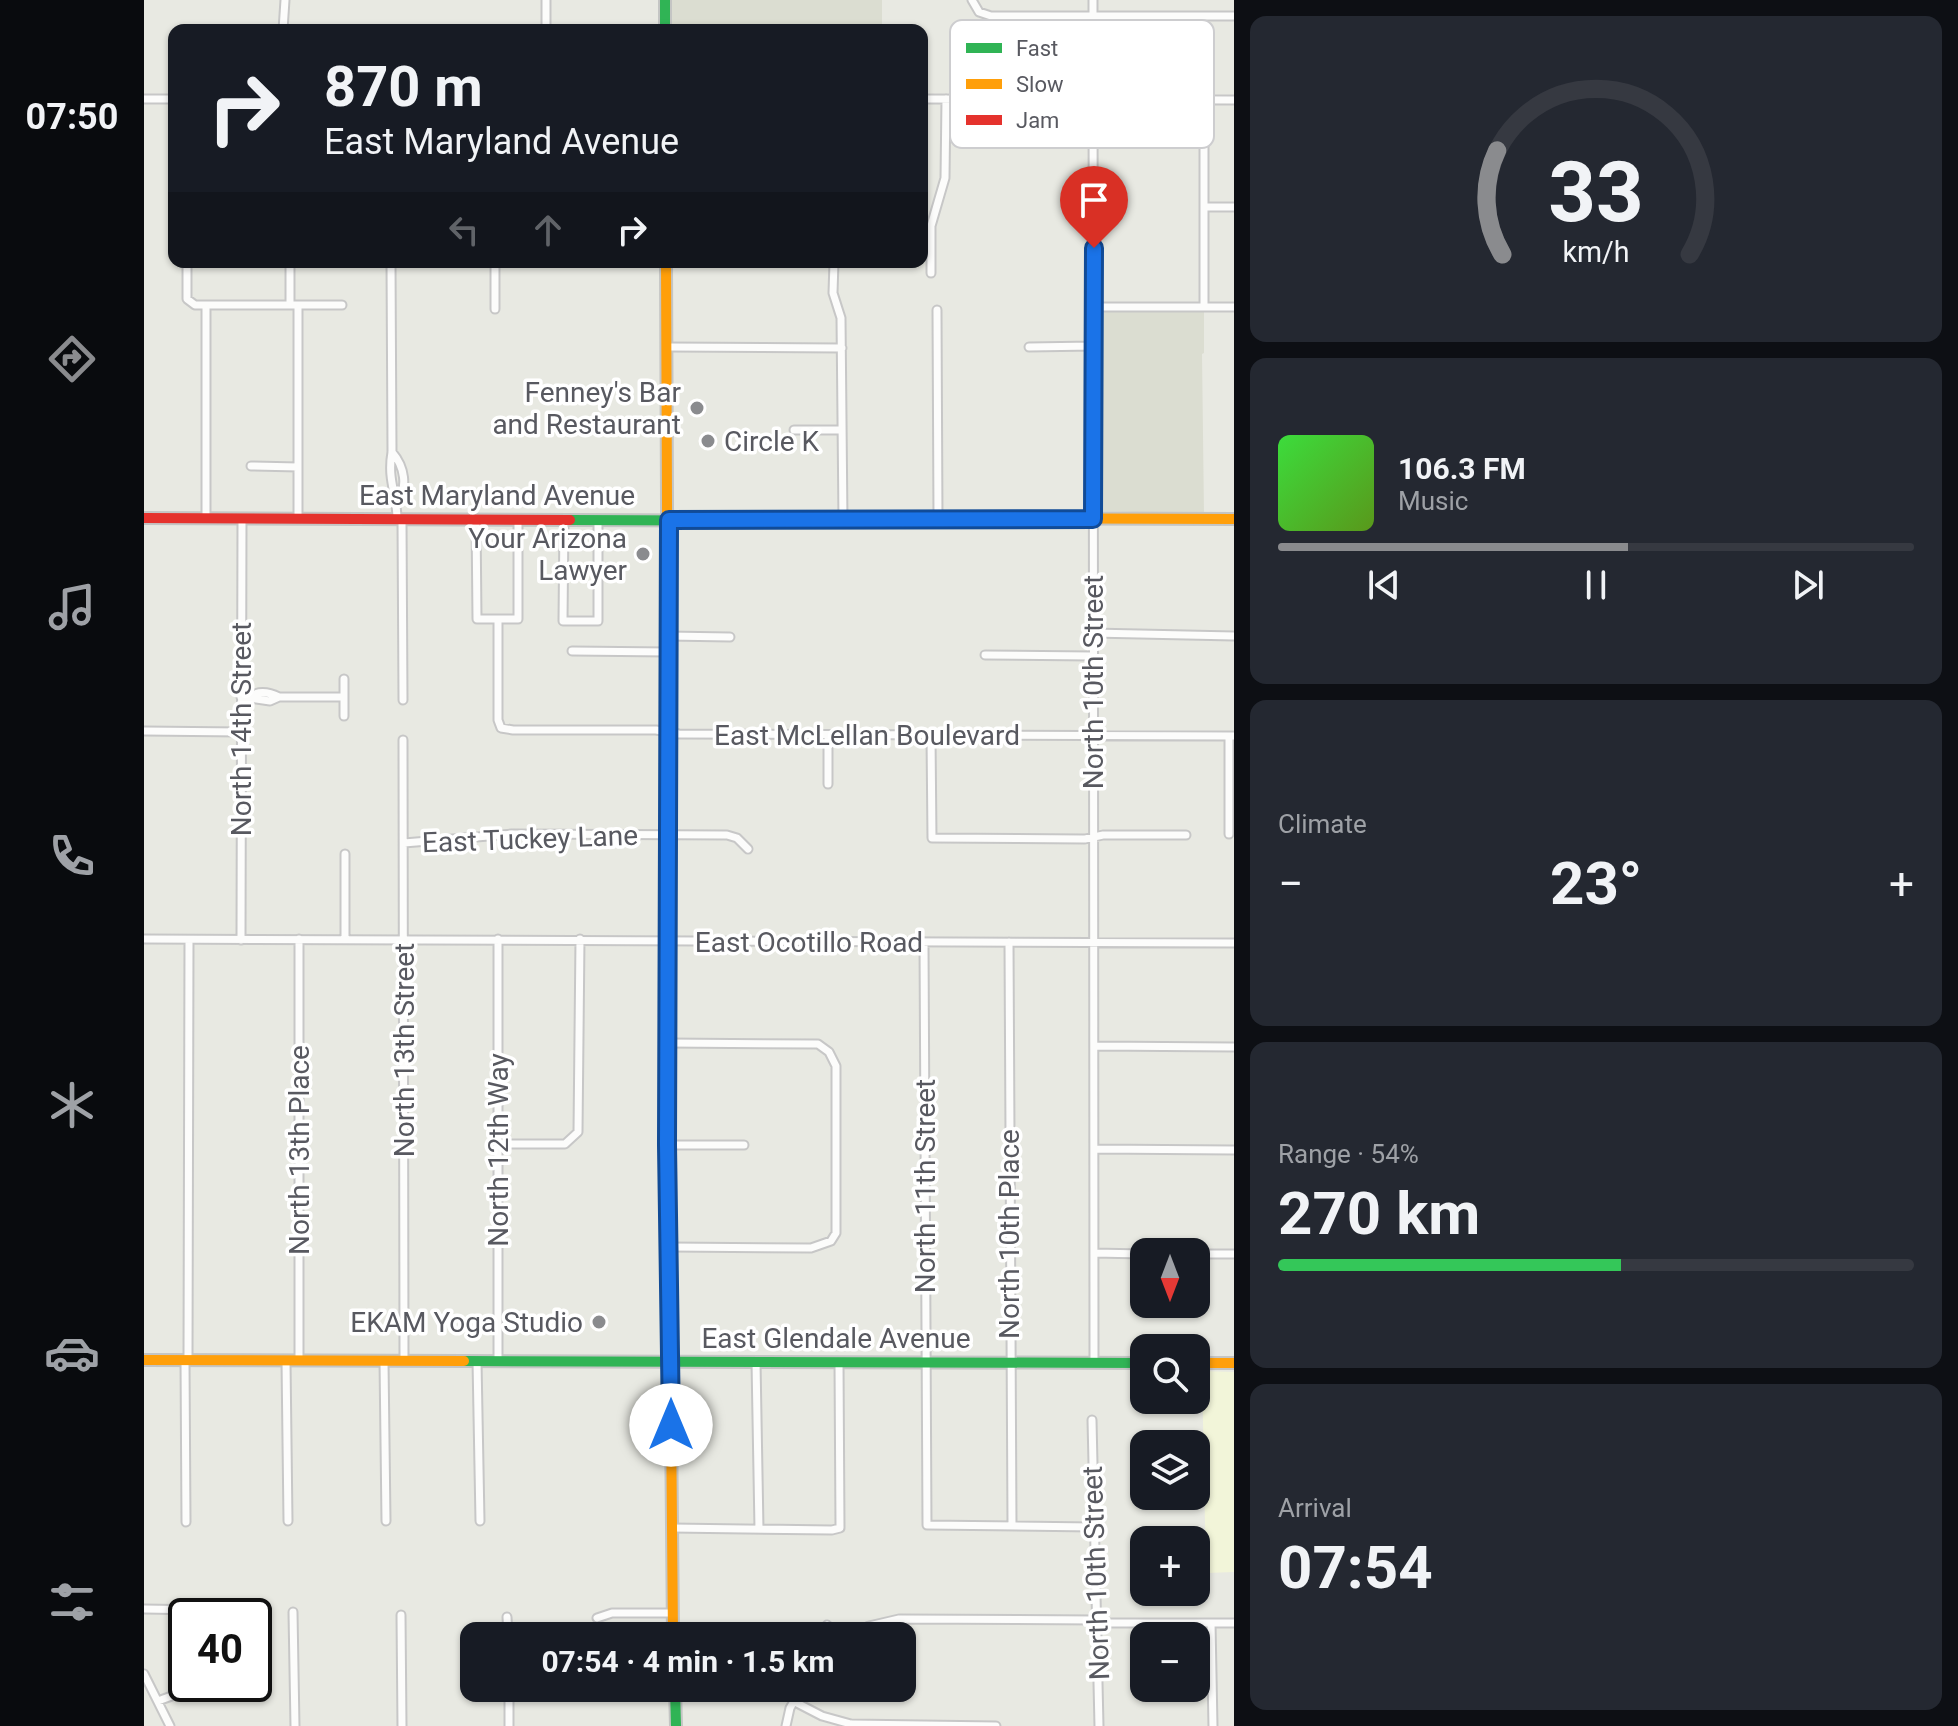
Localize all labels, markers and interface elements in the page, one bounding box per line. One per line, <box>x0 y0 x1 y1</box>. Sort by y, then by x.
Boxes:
legend <box>950 20 1214 148</box>
text: Fast <box>1016 36 1058 61</box>
text: 870 m <box>324 54 483 120</box>
icon: right <box>192 56 296 160</box>
text: Slow <box>1016 72 1064 97</box>
text: 07:50 <box>26 96 118 138</box>
text: Jam <box>1016 108 1059 133</box>
text: East Maryland Avenue <box>324 121 679 163</box>
text: 33 <box>1548 144 1644 241</box>
pin <box>1060 166 1128 248</box>
icon: arrive <box>1072 178 1116 222</box>
icon: left <box>442 208 486 252</box>
icon: ahead <box>526 208 570 252</box>
icon: right <box>610 208 654 252</box>
text: km/h <box>1562 235 1630 269</box>
icon: directions <box>44 331 100 387</box>
place label: Fenney's Bar and Restaurant <box>492 376 682 441</box>
marker: Fenney's Bar and Restaurant <box>688 399 706 417</box>
place label: Circle K <box>724 425 820 458</box>
marker: Circle K <box>699 432 717 450</box>
text: 106.3 FM <box>1398 451 1526 486</box>
street label: East Maryland Avenue <box>359 479 635 512</box>
text: Music <box>1398 486 1468 516</box>
place label: Your Arizona Lawyer <box>468 522 628 587</box>
marker: Your Arizona Lawyer <box>634 545 652 563</box>
icon: previous <box>1362 563 1406 607</box>
icon: pause <box>1574 563 1618 607</box>
icon: next <box>1786 563 1830 607</box>
street label: North 10th Street <box>1077 575 1110 789</box>
icon: music <box>44 579 100 635</box>
street label: North 14th Street <box>225 622 258 836</box>
street label: East McLellan Boulevard <box>714 719 1020 752</box>
text: Climate <box>1278 809 1367 839</box>
street label: East Tuckey Lane <box>421 819 639 859</box>
icon: phone <box>44 828 100 884</box>
text: 23° <box>1550 848 1642 919</box>
text: − <box>1278 858 1303 910</box>
text: + <box>1889 858 1914 910</box>
street label: East Ocotillo Road <box>695 926 923 959</box>
street label: North 13th Street <box>388 943 421 1157</box>
street label: North 13th Place <box>283 1045 316 1255</box>
street label: North 12th Way <box>482 1053 515 1247</box>
icon: climate <box>44 1077 100 1133</box>
street label: North 11th Street <box>909 1079 942 1293</box>
street label: North 10th Place <box>993 1129 1026 1339</box>
text: Range · 54% <box>1278 1139 1419 1169</box>
text: 270 km <box>1278 1178 1480 1249</box>
north arrow <box>1130 1238 1210 1318</box>
map controls <box>1130 1238 1210 1702</box>
place label: EKAM Yoga Studio <box>350 1306 583 1339</box>
marker: EKAM Yoga Studio <box>590 1313 608 1331</box>
street label: East Glendale Avenue <box>701 1322 971 1355</box>
icon: car <box>44 1325 100 1381</box>
button: search <box>1130 1334 1210 1414</box>
position arrow <box>629 1383 713 1467</box>
button: layers <box>1130 1430 1210 1510</box>
street label: North 10th Street <box>1076 1465 1116 1681</box>
text: Arrival <box>1278 1493 1352 1523</box>
button: + <box>1130 1526 1210 1606</box>
text: 07:54 <box>1278 1532 1433 1603</box>
icon: filters <box>44 1574 100 1630</box>
speed limit sign: 40 <box>168 1598 272 1702</box>
button: − <box>1130 1622 1210 1702</box>
text: 07:54 · 4 min · 1.5 km <box>541 1644 835 1679</box>

